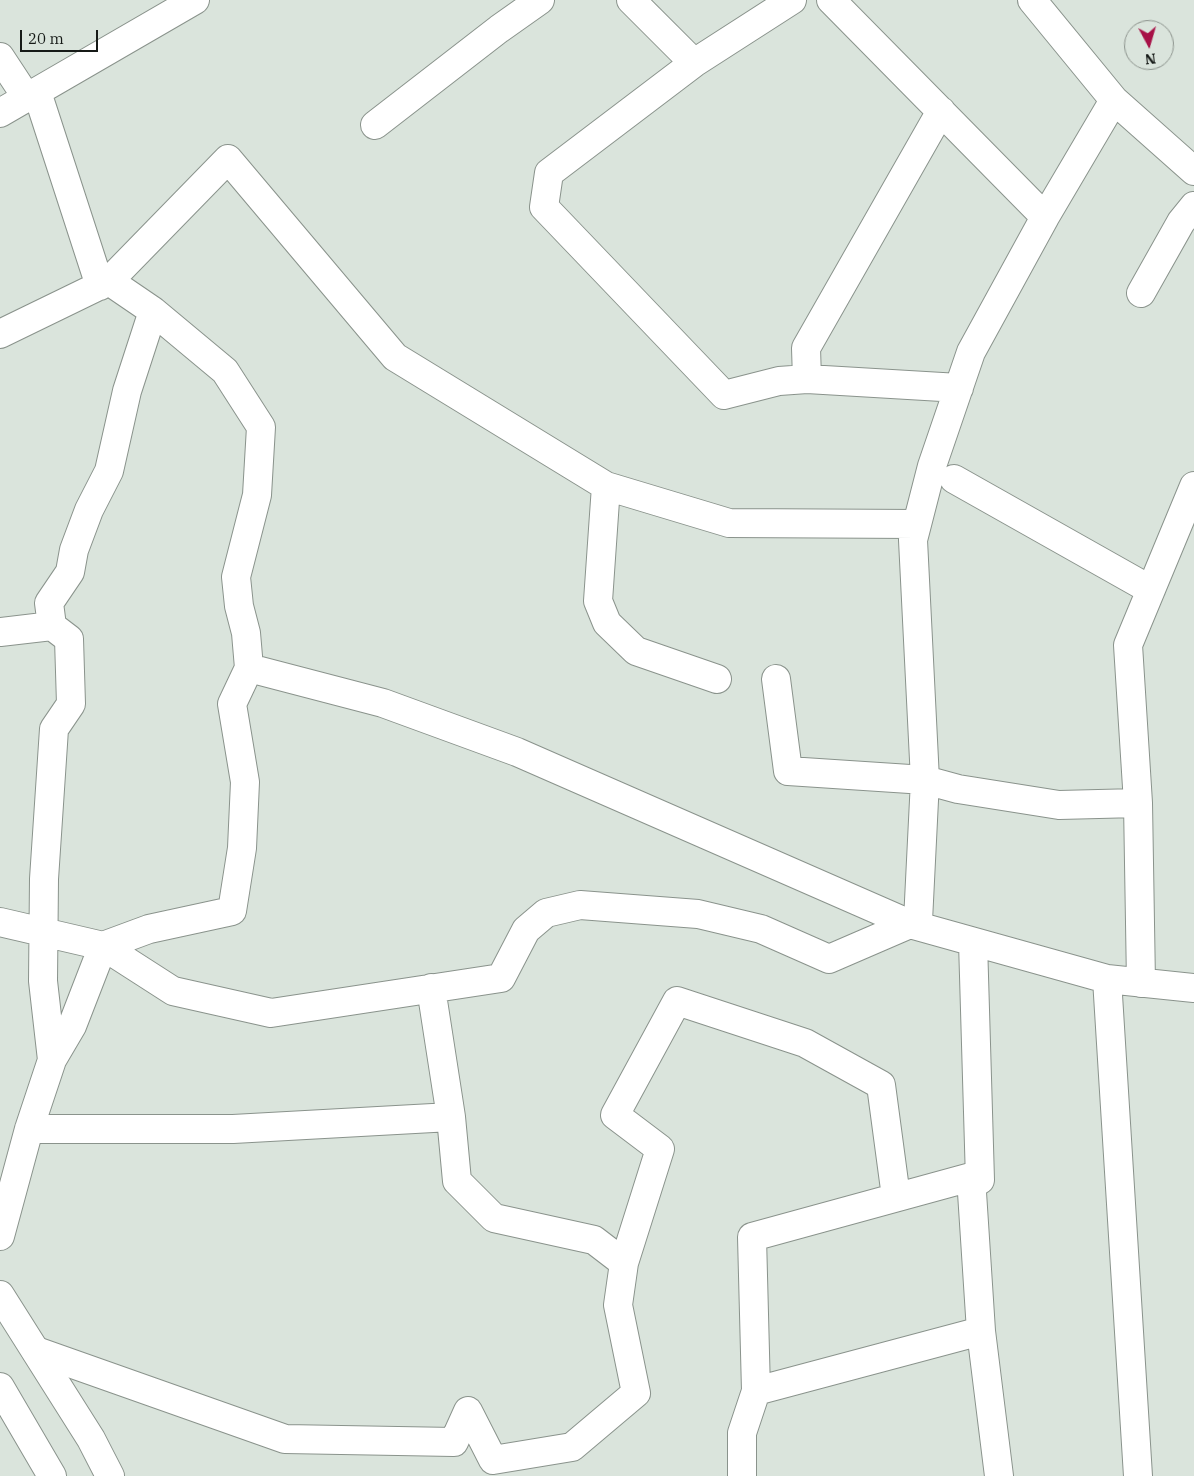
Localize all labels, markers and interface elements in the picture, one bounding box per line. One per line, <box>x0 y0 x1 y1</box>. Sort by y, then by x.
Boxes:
scale bar <box>22 20 100 52</box>
north arrow <box>1124 20 1174 70</box>
text: 20 m <box>28 29 64 48</box>
text: N <box>1144 49 1157 68</box>

